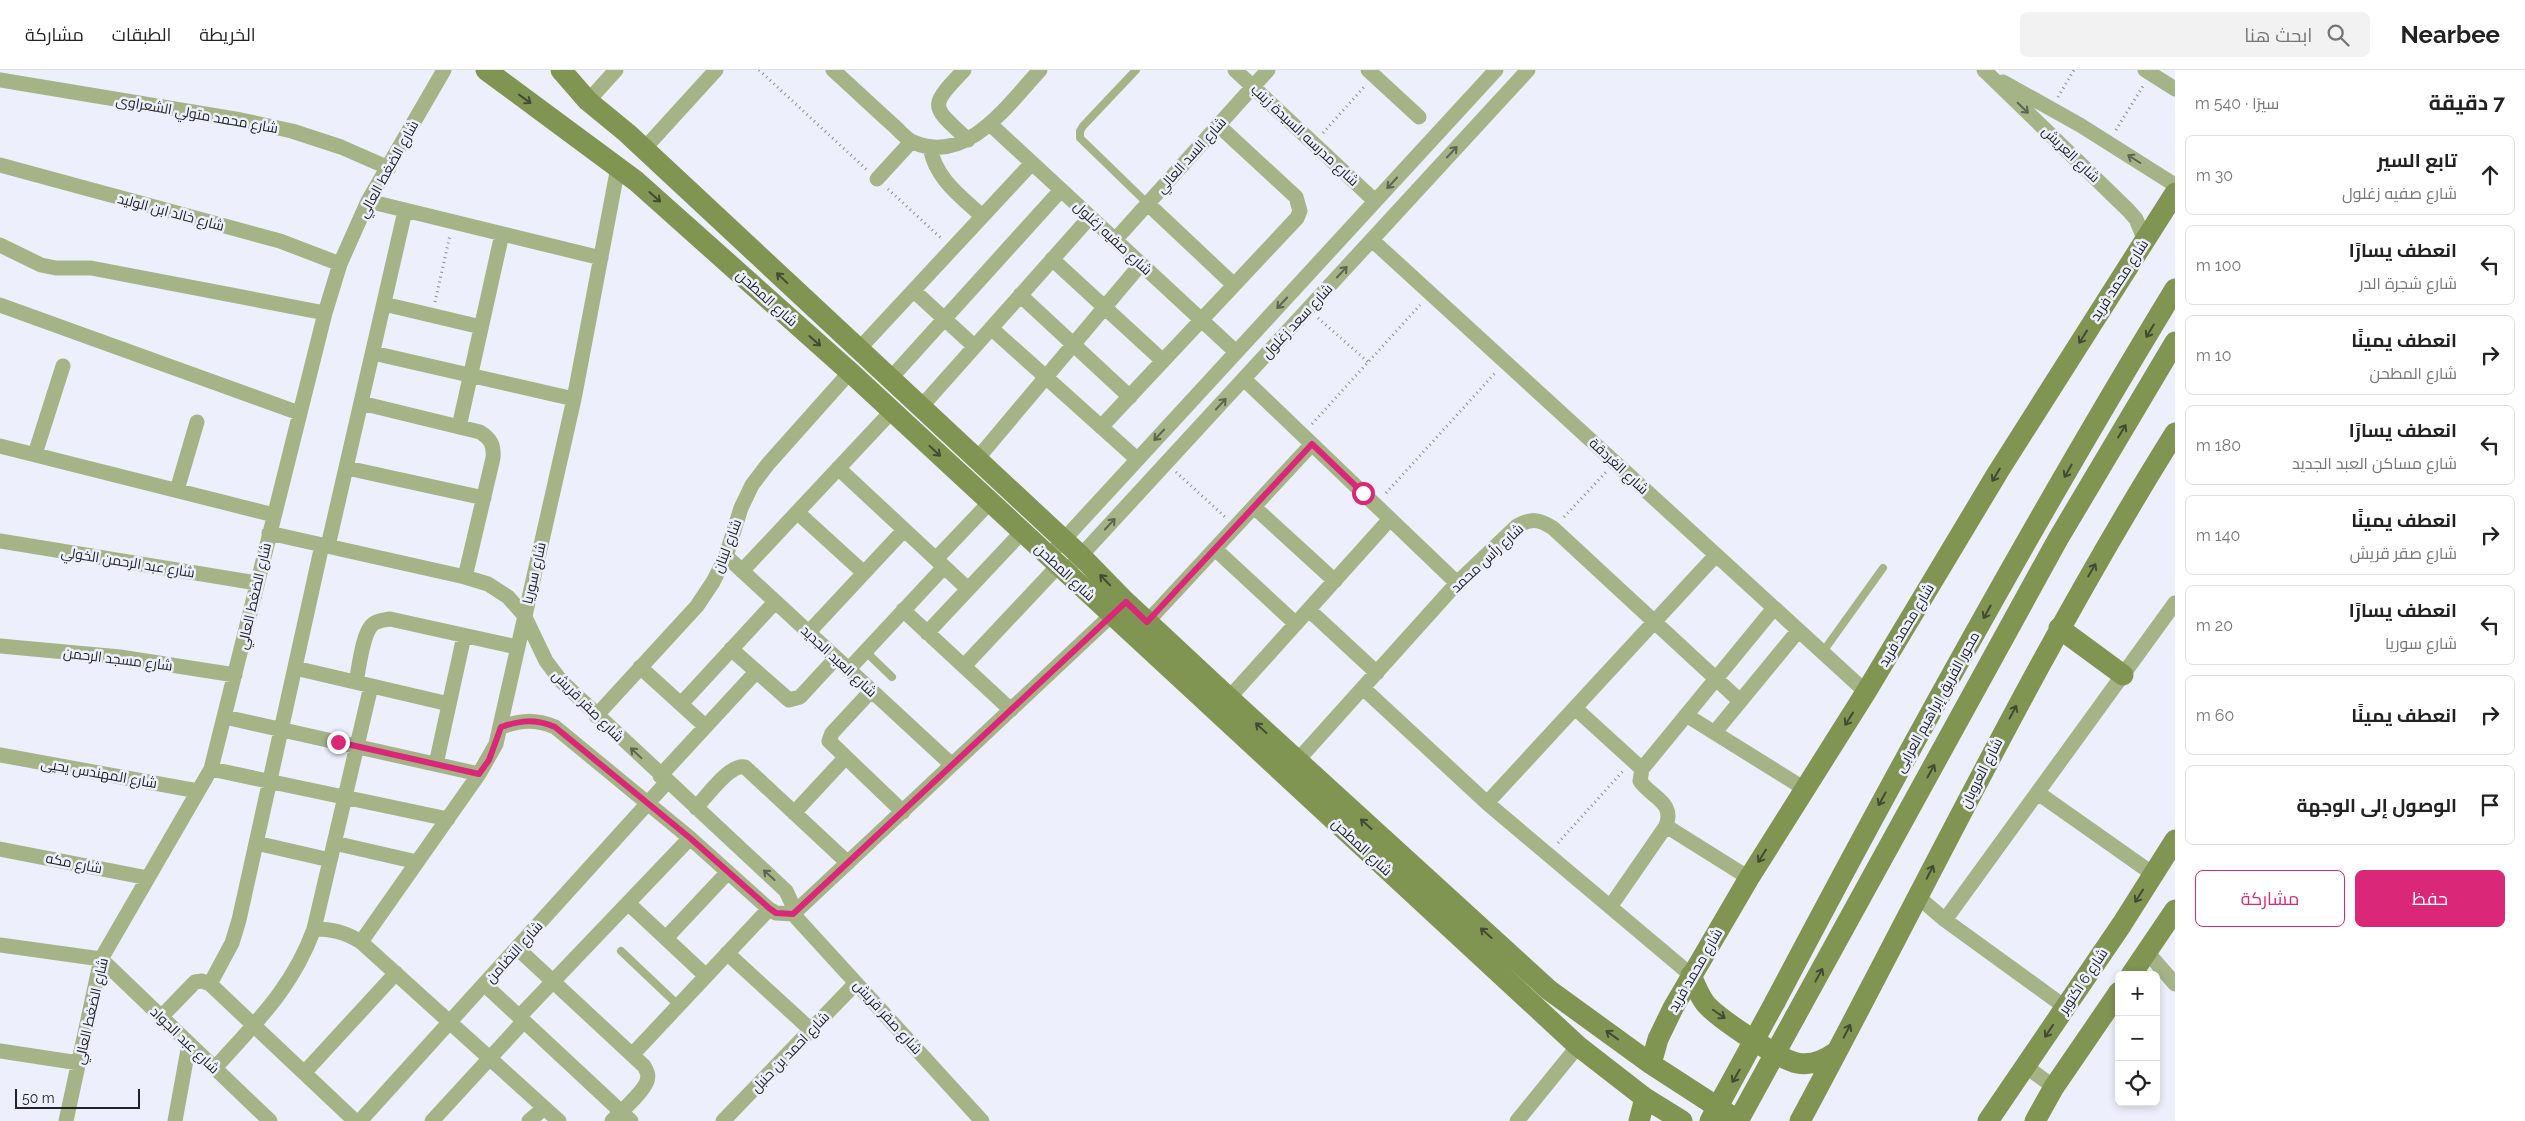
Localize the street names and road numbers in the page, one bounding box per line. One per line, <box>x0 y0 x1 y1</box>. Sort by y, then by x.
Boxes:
street label: شارع مدرسه السيدة زينب <box>1247 81 1362 190</box>
street label: شارع محمد متولي الشعراوى <box>114 92 279 140</box>
street label: شارع السد العالي <box>1153 114 1232 199</box>
street label: شارع الضغط العالي <box>355 118 425 222</box>
street label: شارع العريش <box>2038 123 2103 186</box>
street label: شارع خالد ابن الوليد <box>116 190 226 235</box>
street label: شارع صفيه زغلول <box>1070 198 1155 279</box>
street label: شارع محمد فريد <box>2087 236 2152 324</box>
street label: شارع المطحن <box>733 266 801 330</box>
street label: شارع سعد زغلول <box>1258 280 1336 362</box>
street label: شارع الغردقة <box>1586 435 1652 498</box>
street label: شارع لبنان <box>709 517 745 575</box>
street label: شارع رأس محمد <box>1447 520 1527 596</box>
street label: شارع سوريا <box>519 540 550 606</box>
street label: شارع المطحن <box>1031 540 1098 605</box>
street label: شارع الضغط العالي <box>234 541 278 652</box>
street label: شارع عبد الرحمن الخولي <box>59 544 196 584</box>
street label: شارع محمد فريد <box>1875 581 1938 670</box>
street label: شارع العبد الجديد <box>797 622 880 701</box>
street label: محور الفريق إبراهيم العرابى <box>1892 629 1984 776</box>
street label: شارع مسجد الرحمن <box>62 644 174 675</box>
street label: شارع صقر قريش <box>548 667 627 746</box>
street label: شارع العروبان <box>1957 735 2006 811</box>
street label: شارع المهندس يحيى <box>39 755 158 792</box>
street label: شارع المطحن <box>1328 815 1395 880</box>
street label: شارع مكه <box>44 850 103 877</box>
street label: شارع التضامن <box>482 918 547 987</box>
street label: شارع محمد فريد <box>1665 925 1726 1015</box>
street label: شارع 6 اكتوبر <box>2055 945 2112 1018</box>
street label: شارع الضغط العالي <box>71 956 115 1067</box>
street label: شارع صقر قريش <box>850 977 925 1058</box>
street label: شارع عبد الجواد <box>147 1003 223 1077</box>
street label: شارع احمد بن حنبل <box>748 1008 833 1096</box>

